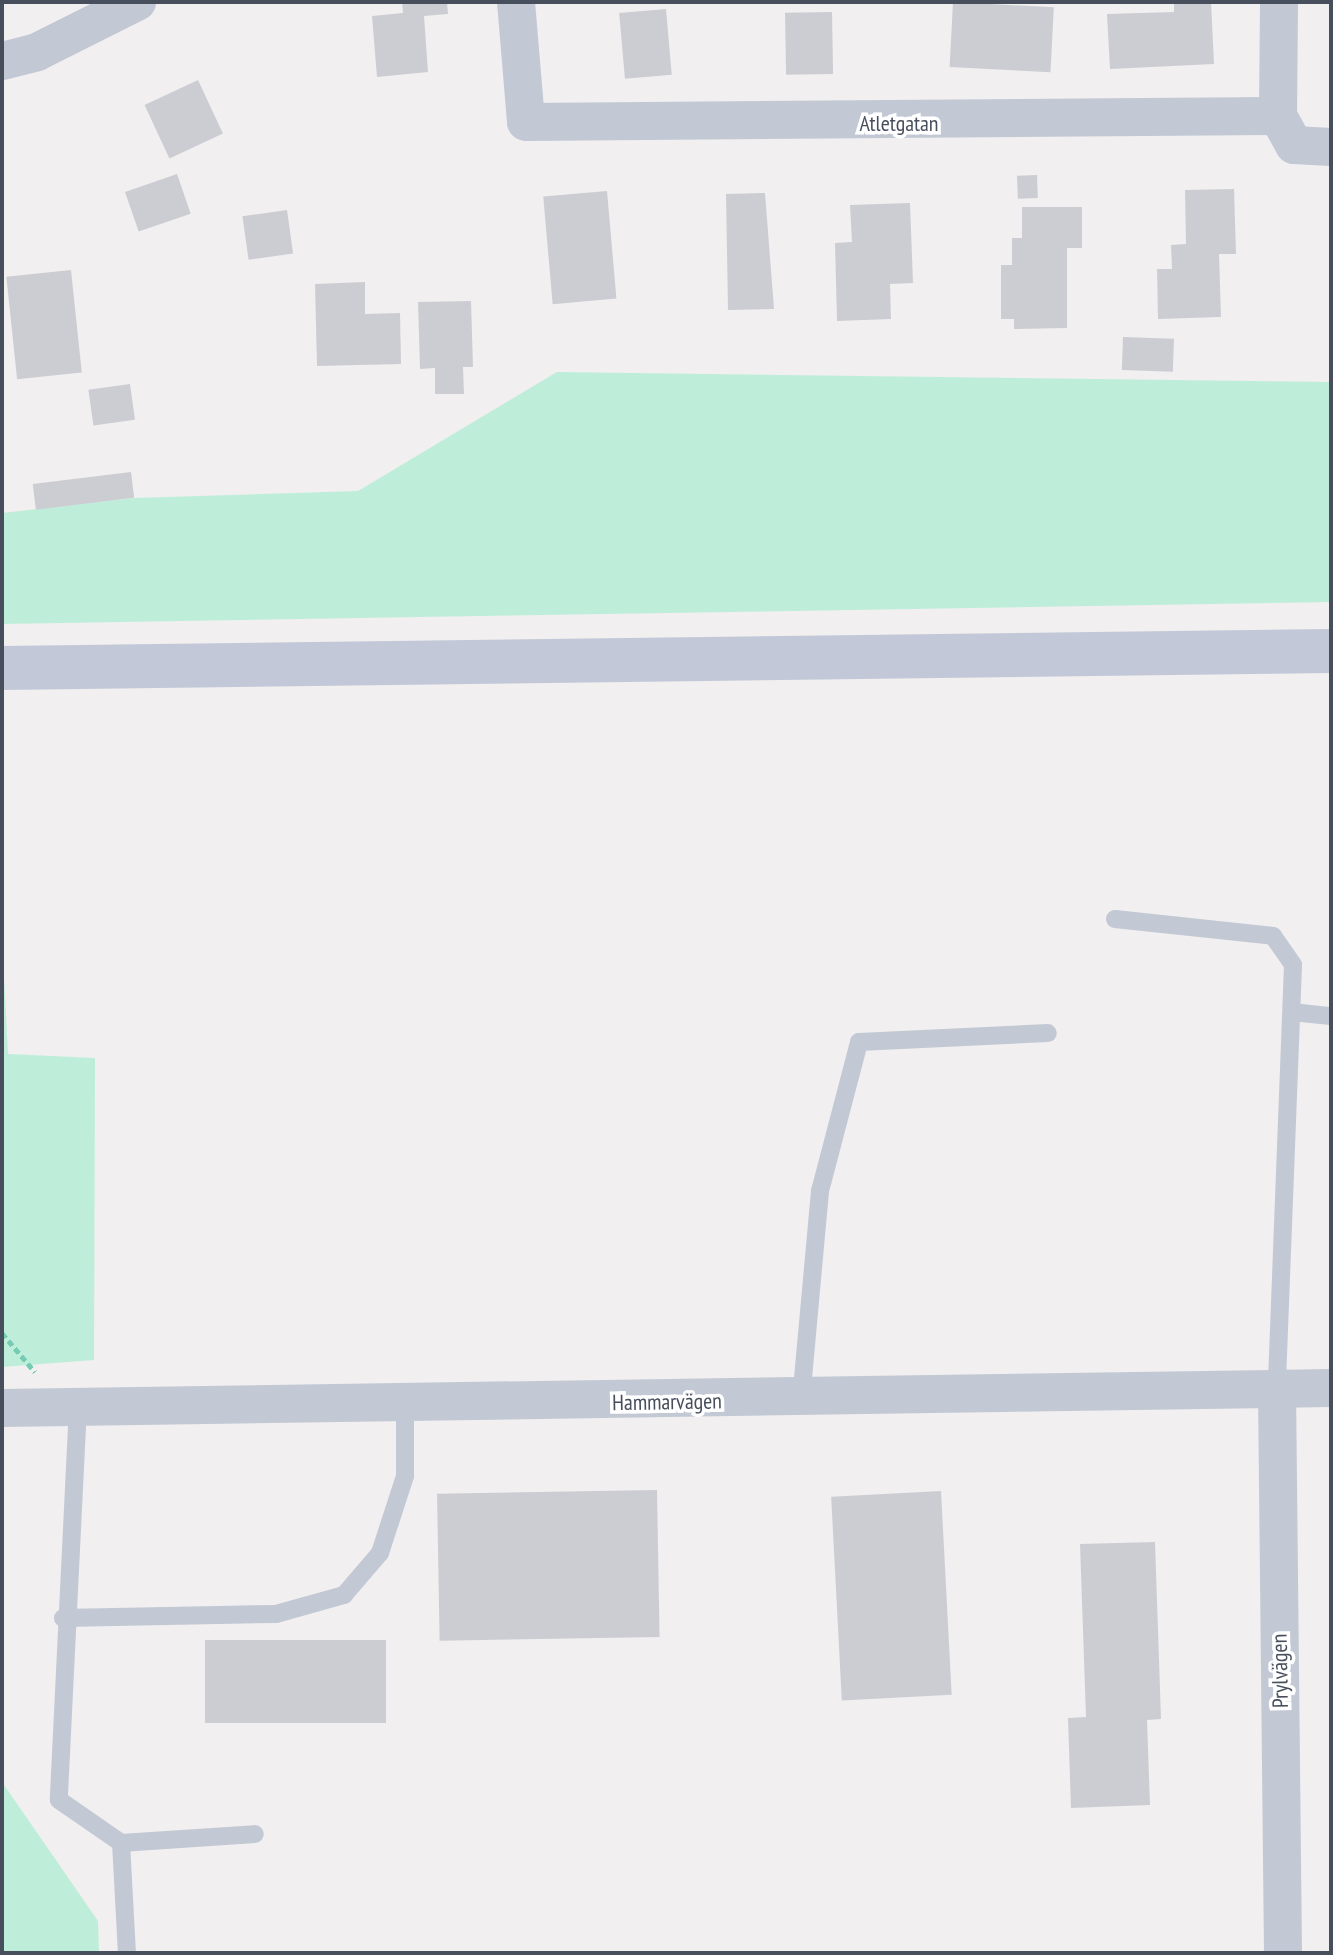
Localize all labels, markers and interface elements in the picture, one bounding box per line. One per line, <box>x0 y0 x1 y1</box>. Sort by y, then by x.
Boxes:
street label: Atletgatan <box>859 111 939 137</box>
street label: Hammarvägen <box>612 1388 722 1416</box>
street label: Prylvägen <box>1266 1634 1294 1708</box>

